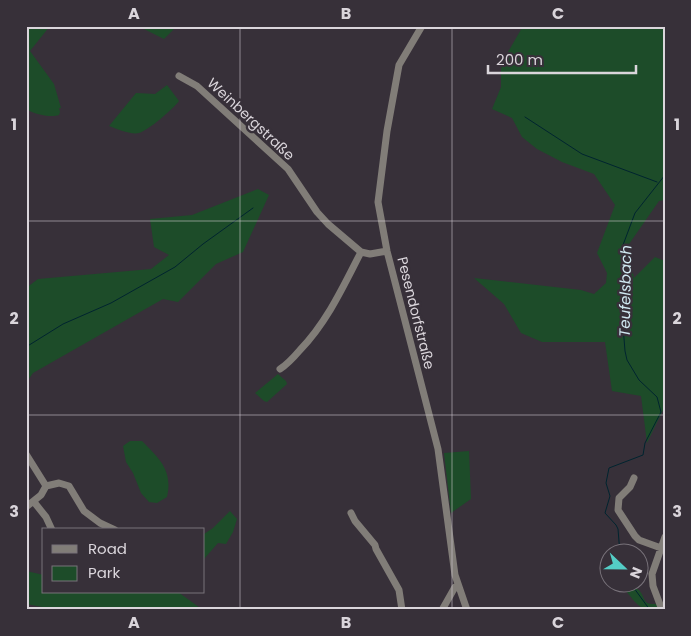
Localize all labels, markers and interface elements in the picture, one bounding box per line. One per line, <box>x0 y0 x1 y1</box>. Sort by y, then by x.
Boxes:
text: A <box>128 2 140 25</box>
text: B <box>341 2 351 25</box>
text: C <box>552 2 564 25</box>
scale bar <box>488 42 636 74</box>
text: 200 m <box>496 49 543 70</box>
street label: Weinbergstraße <box>203 73 299 165</box>
text: 1 <box>11 113 17 136</box>
text: 1 <box>674 113 680 136</box>
water label: Teufelsbach <box>614 245 636 337</box>
street label: Pesendorfstraße <box>392 255 440 372</box>
text: 2 <box>9 307 19 330</box>
text: 2 <box>672 307 682 330</box>
text: 3 <box>9 500 19 523</box>
text: 3 <box>672 500 682 523</box>
legend <box>42 528 205 594</box>
text: Road <box>88 538 127 559</box>
north arrow <box>598 544 648 594</box>
text: Park <box>88 562 120 583</box>
text: N <box>625 564 647 581</box>
text: A <box>128 611 140 634</box>
text: B <box>341 611 351 634</box>
text: C <box>552 611 564 634</box>

